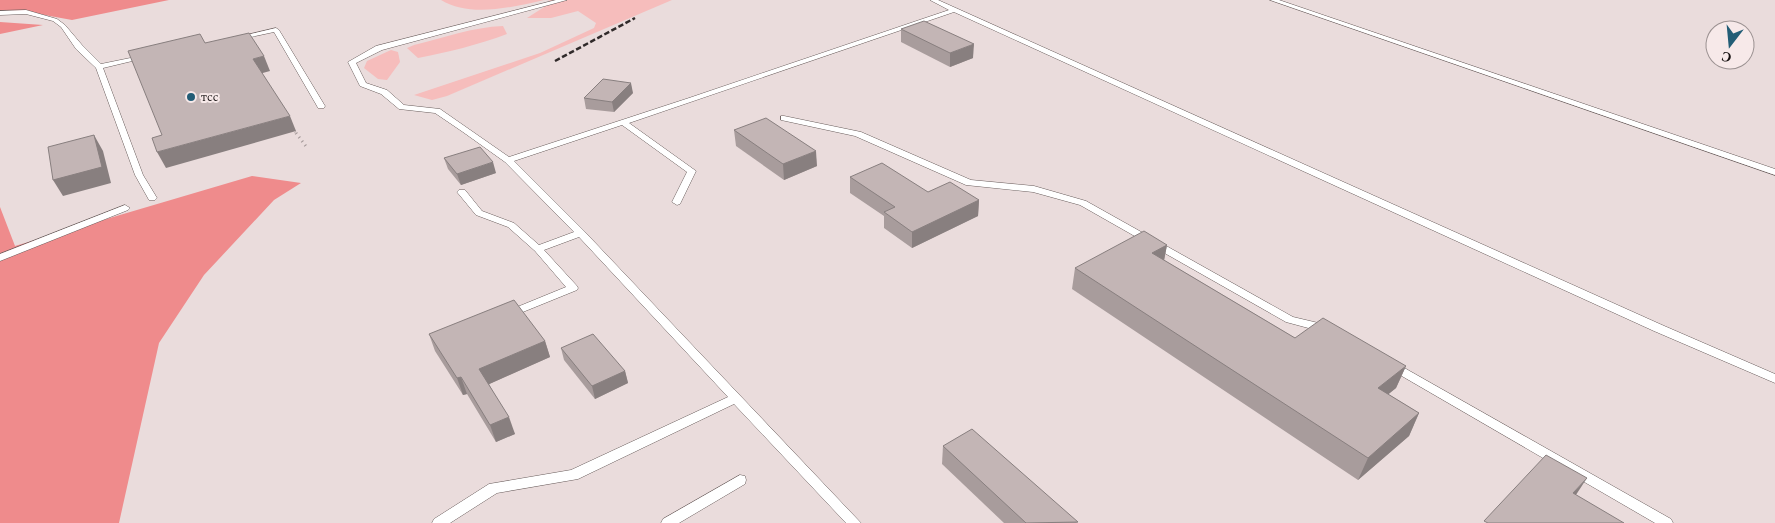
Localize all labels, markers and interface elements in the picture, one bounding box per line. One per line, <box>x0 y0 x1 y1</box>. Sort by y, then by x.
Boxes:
north arrow <box>1705 20 1755 70</box>
text: С <box>1719 46 1734 68</box>
place label: тсс <box>201 88 219 107</box>
marker: тсс <box>185 91 197 103</box>

